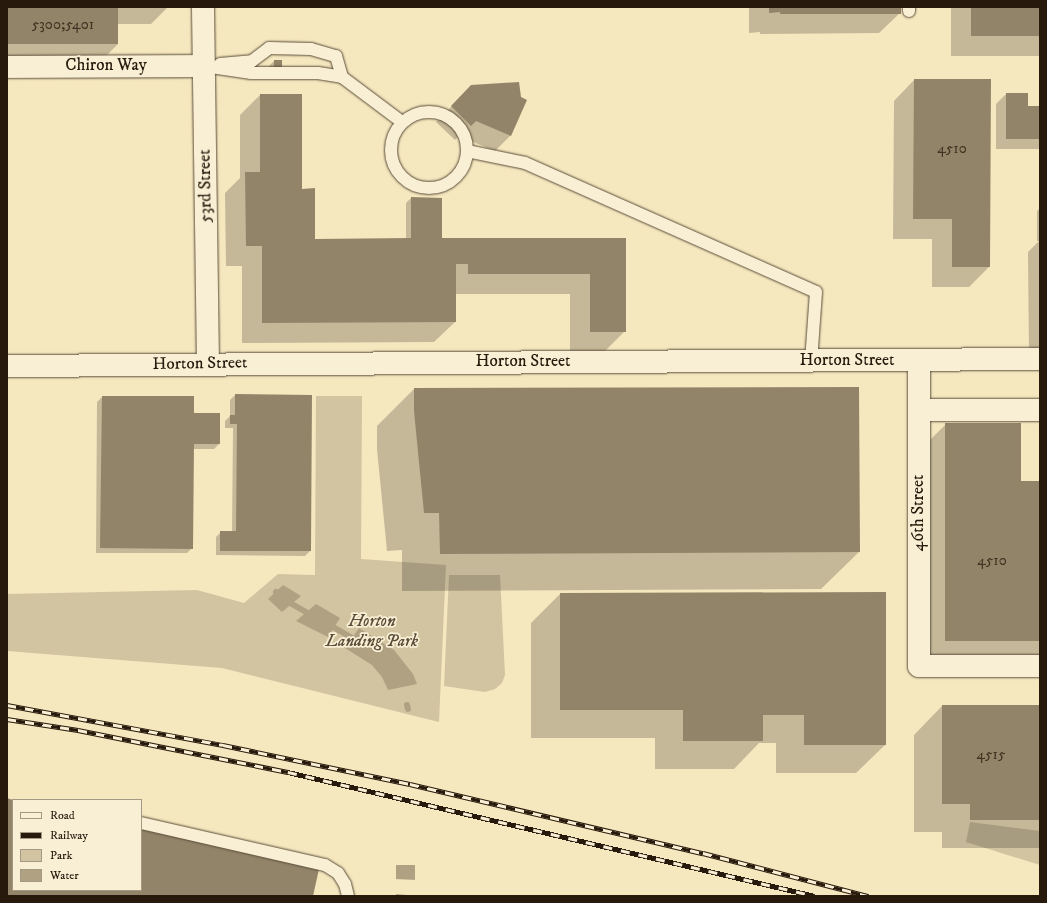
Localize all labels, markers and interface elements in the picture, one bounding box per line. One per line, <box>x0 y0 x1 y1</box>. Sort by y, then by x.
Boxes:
house number: 5300;5401 <box>32 16 94 34</box>
street label: Chiron Way <box>65 56 147 76</box>
house number: 4510 <box>937 140 967 158</box>
street label: 53rd Street <box>195 149 217 223</box>
street label: Horton Street <box>800 351 894 371</box>
street label: Horton Street <box>476 352 570 372</box>
street label: Horton Street <box>152 353 248 375</box>
street label: 46th Street <box>909 475 929 551</box>
house number: 4510 <box>977 552 1007 570</box>
park label: Horton Landing Park <box>326 612 418 652</box>
house number: 4515 <box>977 746 1005 764</box>
legend <box>12 799 142 891</box>
text: Road <box>50 808 75 823</box>
text: Railway <box>50 828 88 843</box>
text: Park <box>50 848 72 863</box>
text: Water <box>50 868 79 883</box>

